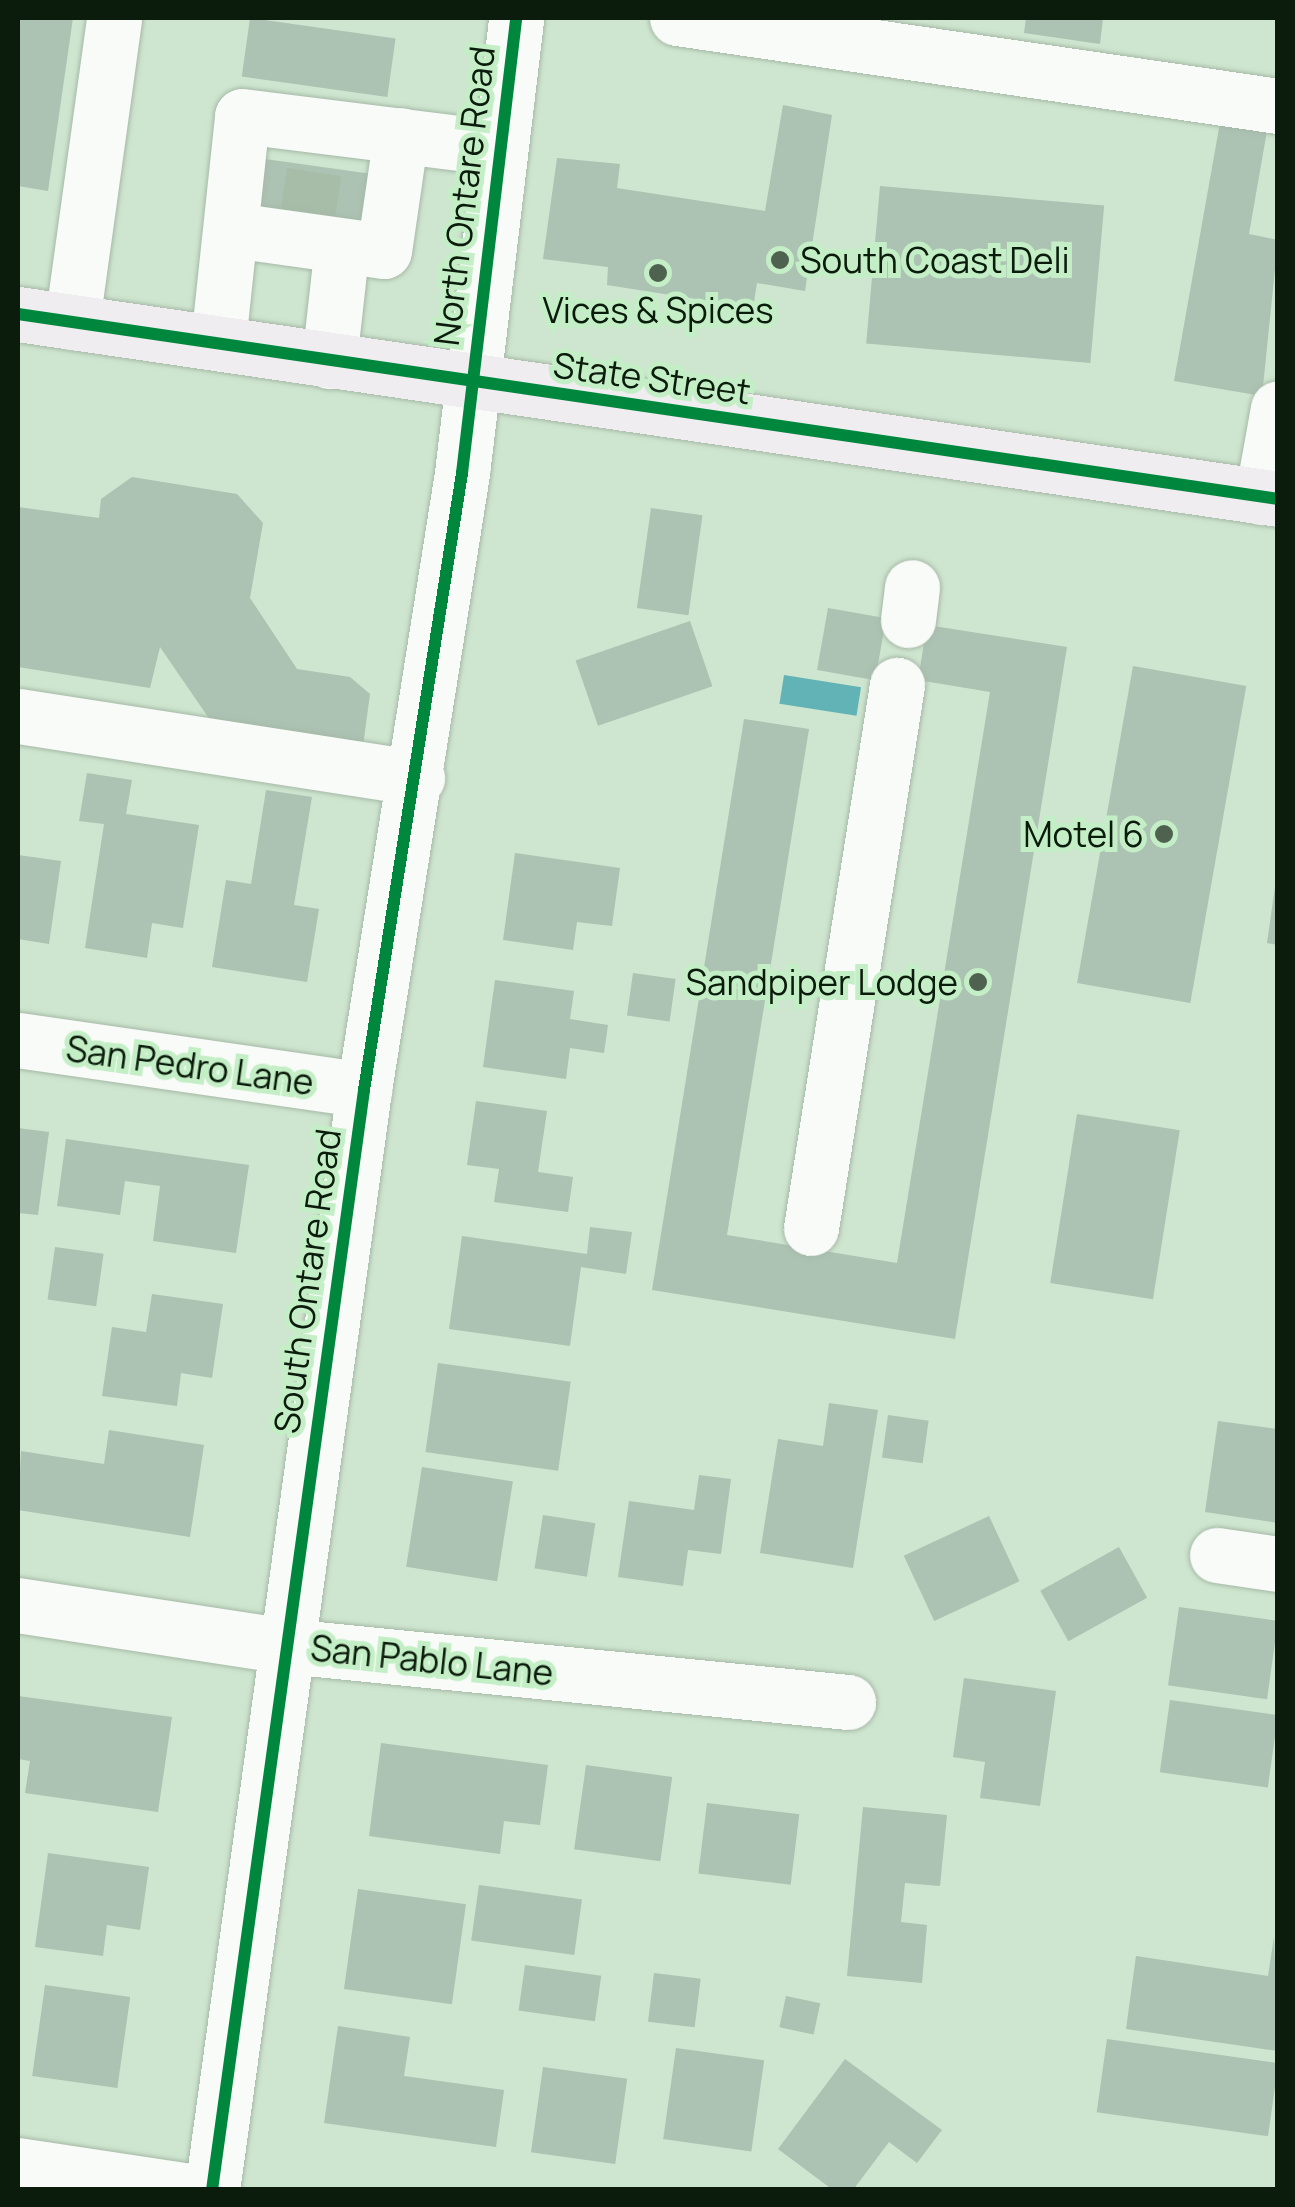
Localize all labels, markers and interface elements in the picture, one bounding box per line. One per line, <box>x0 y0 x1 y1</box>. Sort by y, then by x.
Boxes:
street label: North Ontare Road <box>425 44 503 348</box>
place label: South Coast Deli <box>800 239 1070 281</box>
marker: South Coast Deli <box>769 249 791 271</box>
marker: Vices & Spices <box>647 262 669 284</box>
place label: Vices & Spices <box>542 289 774 331</box>
street label: State Street <box>551 343 753 413</box>
place label: Motel 6 <box>1023 813 1144 855</box>
marker: Motel 6 <box>1153 823 1175 845</box>
place label: Sandpiper Lodge <box>685 961 958 1003</box>
marker: Sandpiper Lodge <box>967 971 989 993</box>
street label: San Pedro Lane <box>64 1027 316 1103</box>
street label: South Ontare Road <box>265 1126 349 1436</box>
street label: San Pablo Lane <box>309 1626 555 1694</box>

